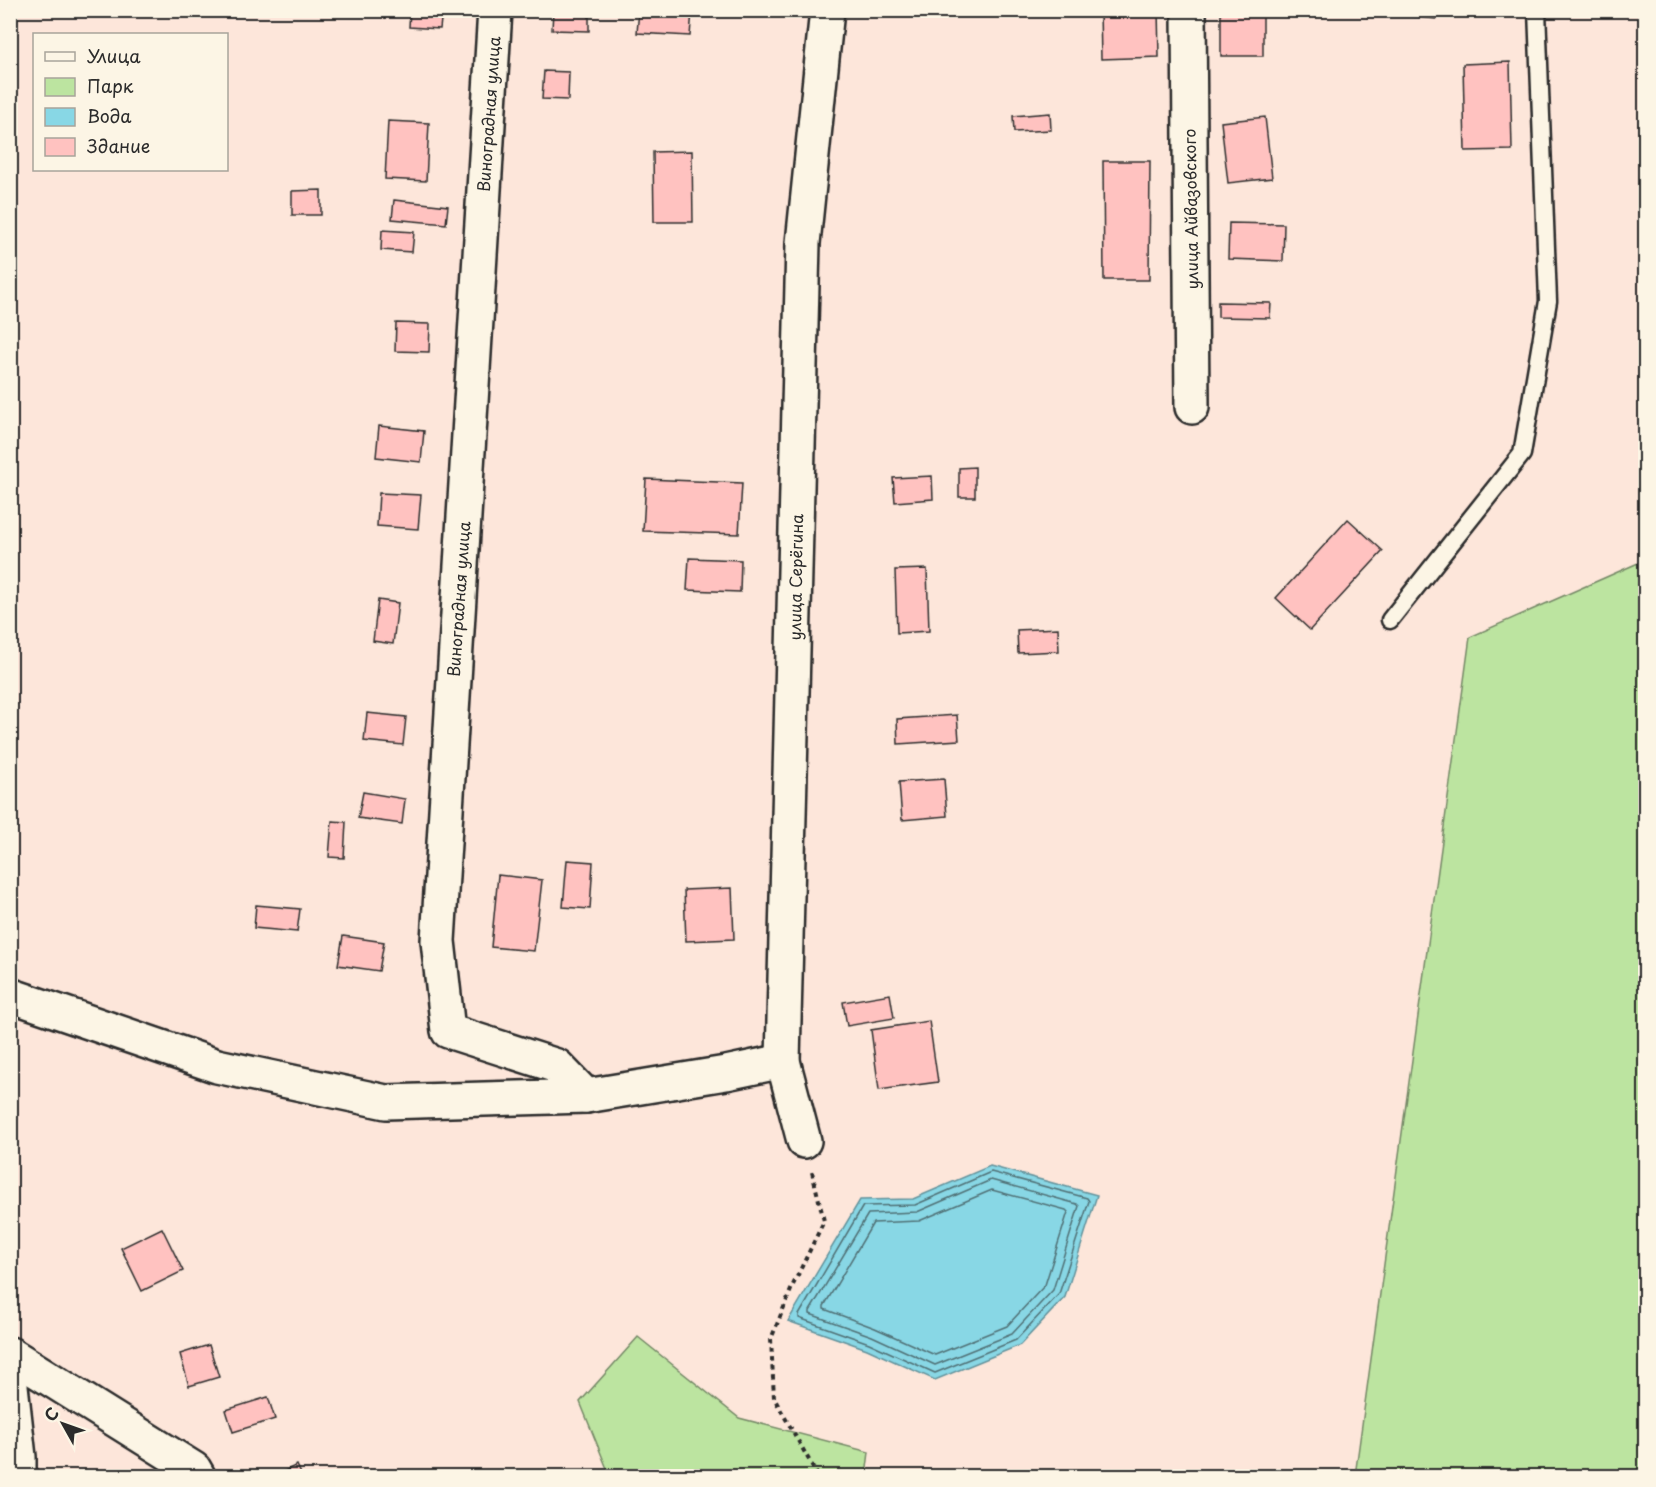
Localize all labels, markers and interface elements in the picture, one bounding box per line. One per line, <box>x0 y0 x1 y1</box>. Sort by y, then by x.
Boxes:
legend <box>33 33 228 171</box>
street label: Виноградная улица <box>471 35 505 192</box>
text: Улица <box>87 42 141 69</box>
text: Парк <box>87 72 134 99</box>
text: Вода <box>87 102 132 129</box>
street label: улица Айвазовского <box>1177 128 1203 290</box>
text: Здание <box>87 132 150 159</box>
street label: улица Серёгина <box>782 513 808 640</box>
street label: Виноградная улица <box>441 520 475 677</box>
north arrow <box>33 1394 93 1454</box>
text: С <box>38 1401 64 1426</box>

